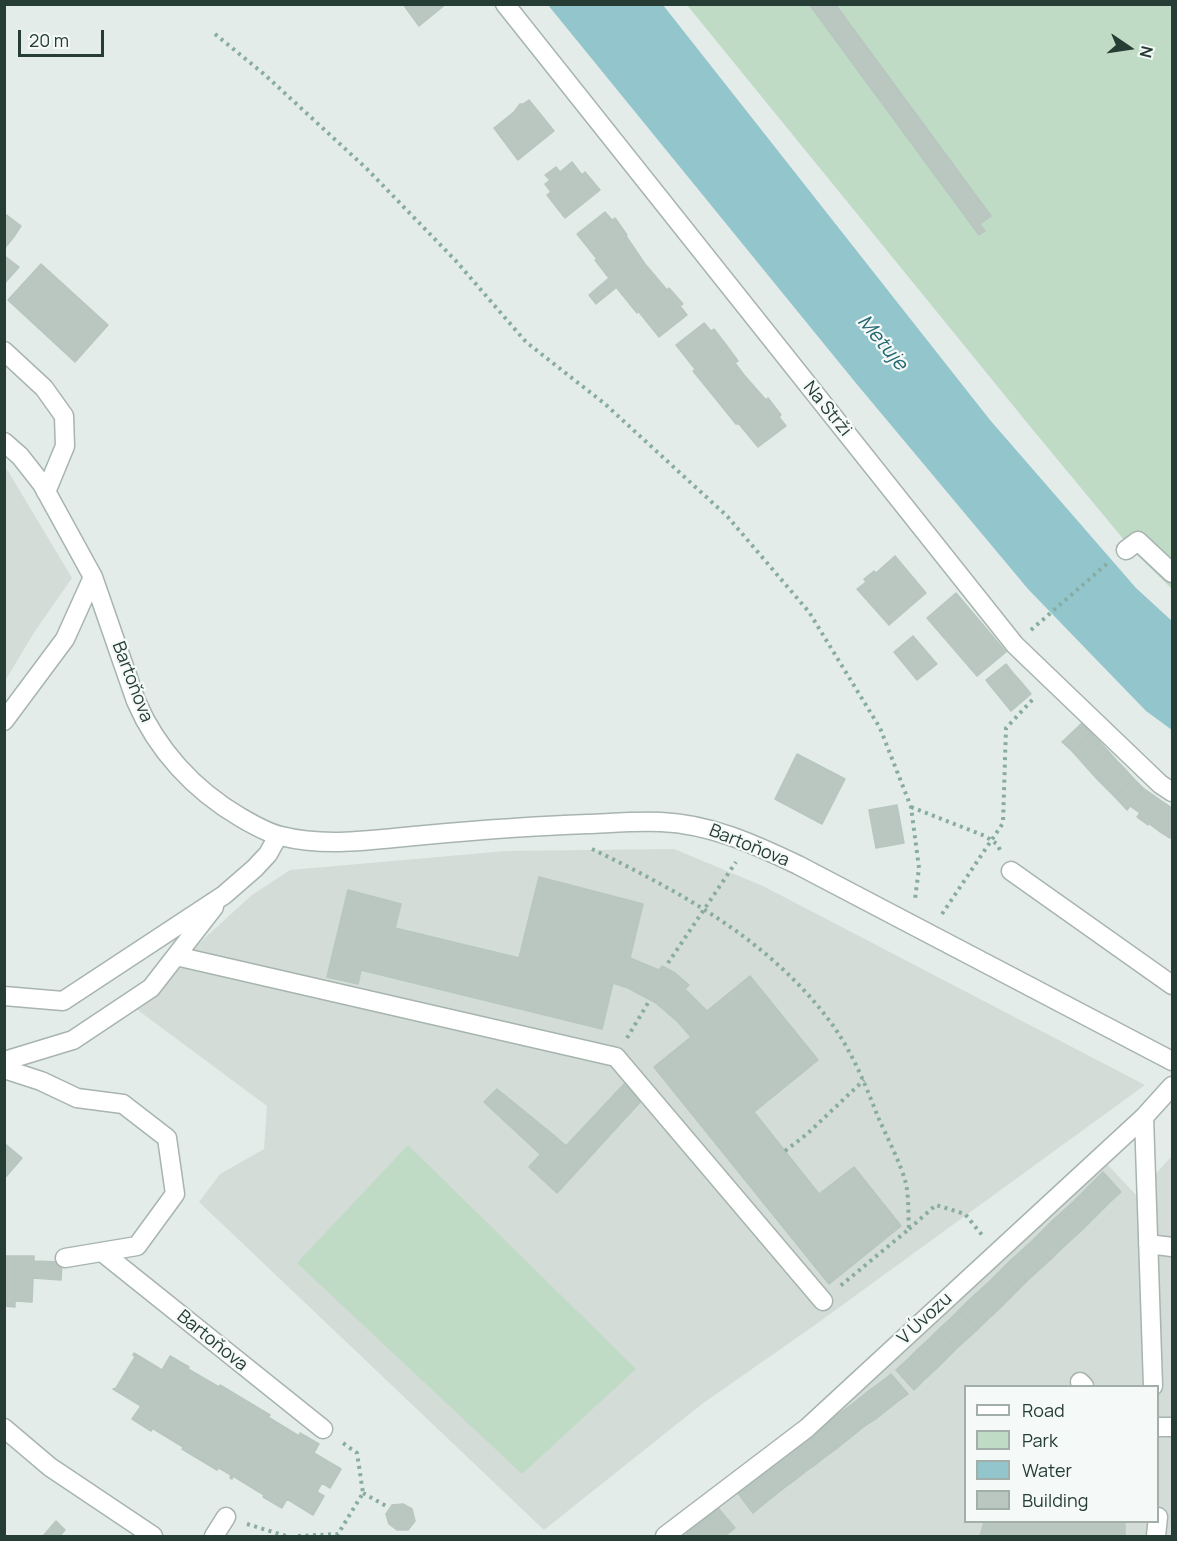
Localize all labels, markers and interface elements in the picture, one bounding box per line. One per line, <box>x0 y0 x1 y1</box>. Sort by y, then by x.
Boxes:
scale bar <box>21 18 106 56</box>
north arrow <box>1099 18 1159 78</box>
text: 20 m <box>29 28 69 52</box>
text: N <box>1135 44 1159 60</box>
water label: Metuje <box>852 310 912 376</box>
street label: Na Strži <box>798 377 856 441</box>
street label: Bartoňova <box>107 639 157 725</box>
street label: Bartoňova <box>706 820 792 872</box>
street label: V Úvozu <box>893 1288 957 1350</box>
street label: Bartoňova <box>172 1306 252 1376</box>
legend <box>964 1385 1159 1523</box>
text: Road <box>1022 1398 1065 1422</box>
text: Park <box>1022 1428 1058 1452</box>
text: Water <box>1022 1458 1072 1482</box>
text: Building <box>1022 1488 1088 1512</box>

